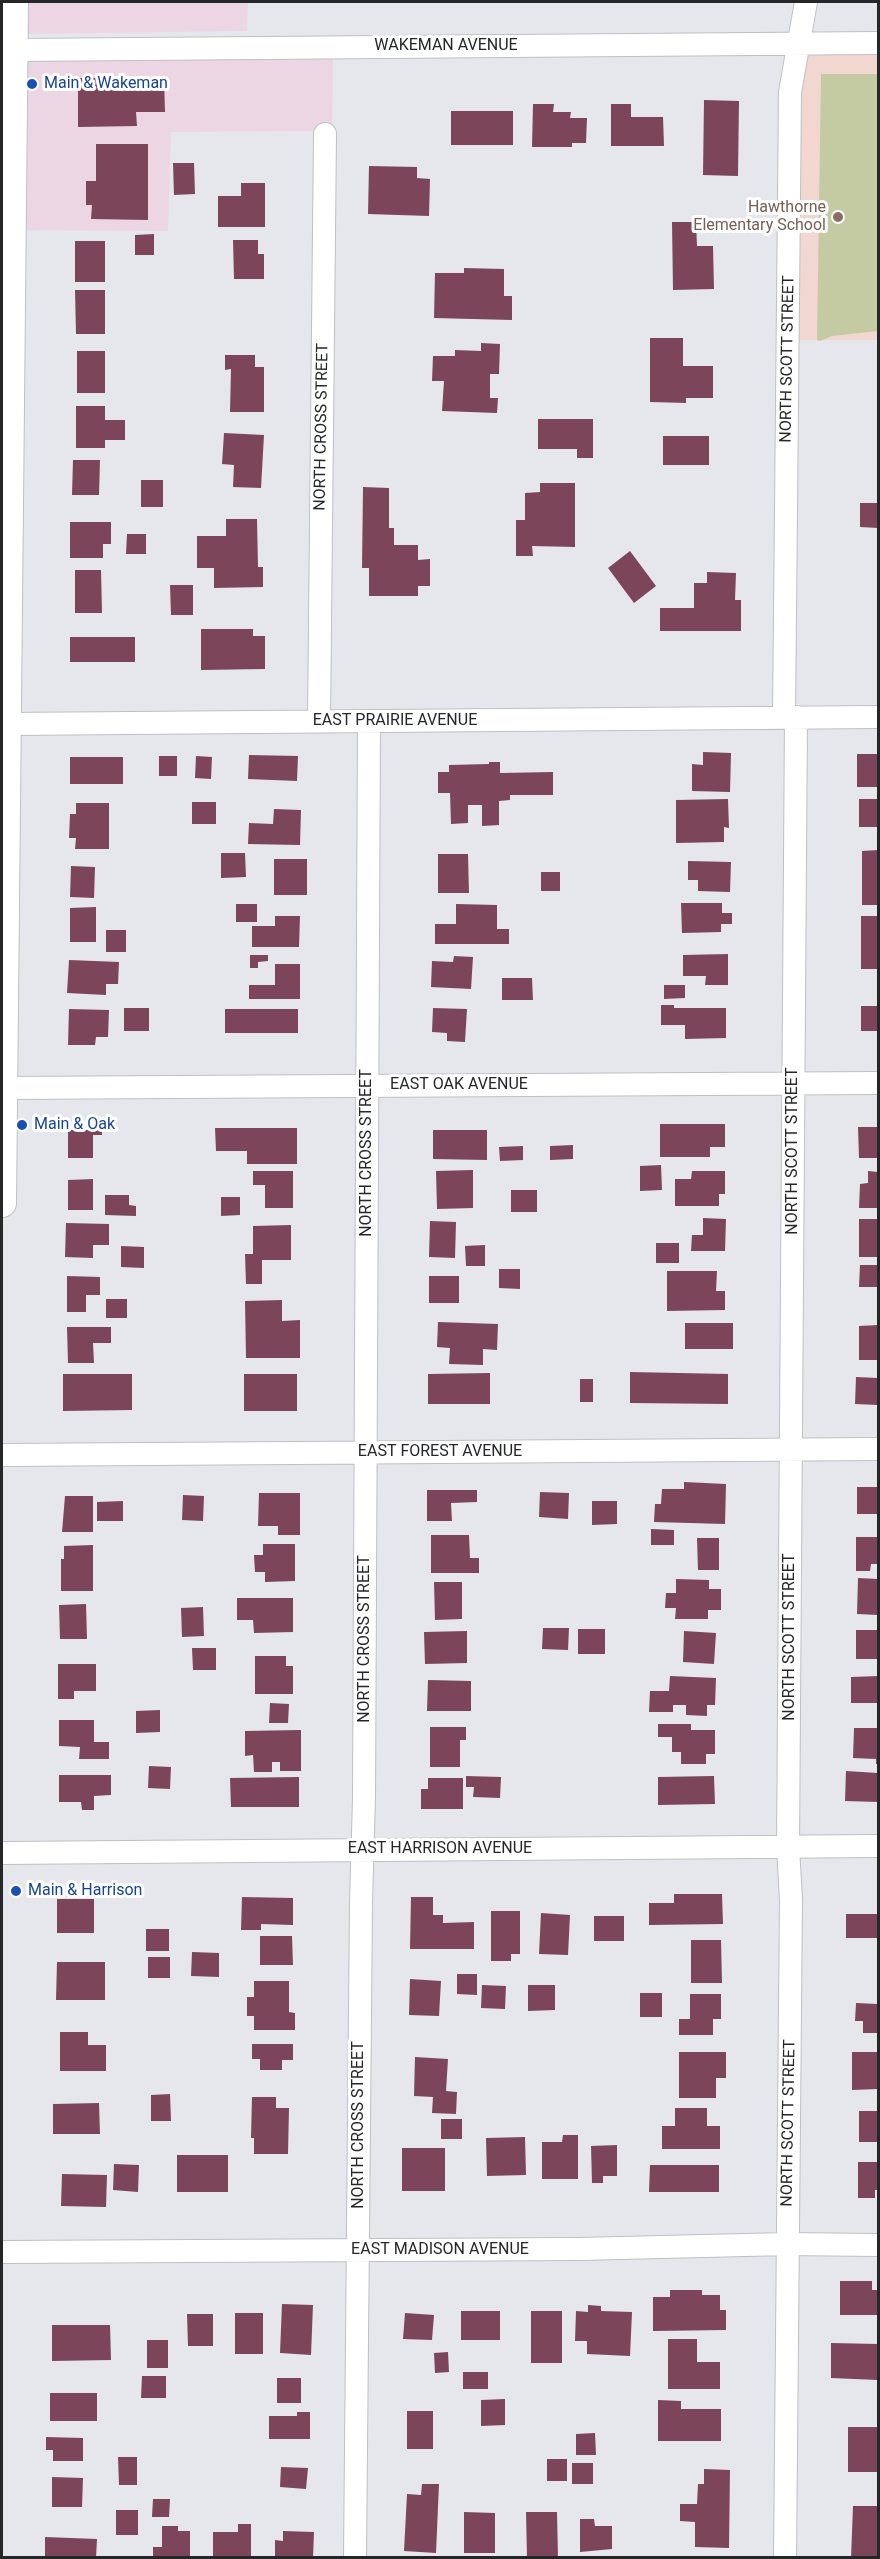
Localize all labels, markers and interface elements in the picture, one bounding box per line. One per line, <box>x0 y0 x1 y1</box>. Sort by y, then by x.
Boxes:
street label: WAKEMAN AVENUE <box>374 36 518 56</box>
place label: Main & Wakeman <box>44 74 168 94</box>
marker: Main & Wakeman <box>25 77 39 91</box>
place label: Hawthorne Elementary School <box>693 198 826 236</box>
marker: Hawthorne Elementary School <box>831 210 845 224</box>
street label: NORTH SCOTT STREET <box>777 275 799 443</box>
street label: NORTH CROSS STREET <box>311 343 333 511</box>
street label: EAST PRAIRIE AVENUE <box>313 711 477 731</box>
street label: NORTH SCOTT STREET <box>783 1067 803 1235</box>
street label: NORTH CROSS STREET <box>357 1069 377 1237</box>
street label: EAST OAK AVENUE <box>390 1075 528 1095</box>
place label: Main & Oak <box>34 1115 115 1135</box>
marker: Main & Oak <box>15 1118 29 1132</box>
street label: EAST FOREST AVENUE <box>358 1442 522 1462</box>
street label: NORTH SCOTT STREET <box>780 1553 800 1721</box>
street label: NORTH CROSS STREET <box>355 1555 375 1723</box>
street label: EAST HARRISON AVENUE <box>348 1839 532 1859</box>
place label: Main & Harrison <box>28 1881 142 1901</box>
marker: Main & Harrison <box>9 1884 23 1898</box>
street label: NORTH SCOTT STREET <box>778 2039 800 2207</box>
street label: NORTH CROSS STREET <box>349 2041 369 2209</box>
street label: EAST MADISON AVENUE <box>351 2240 529 2260</box>

